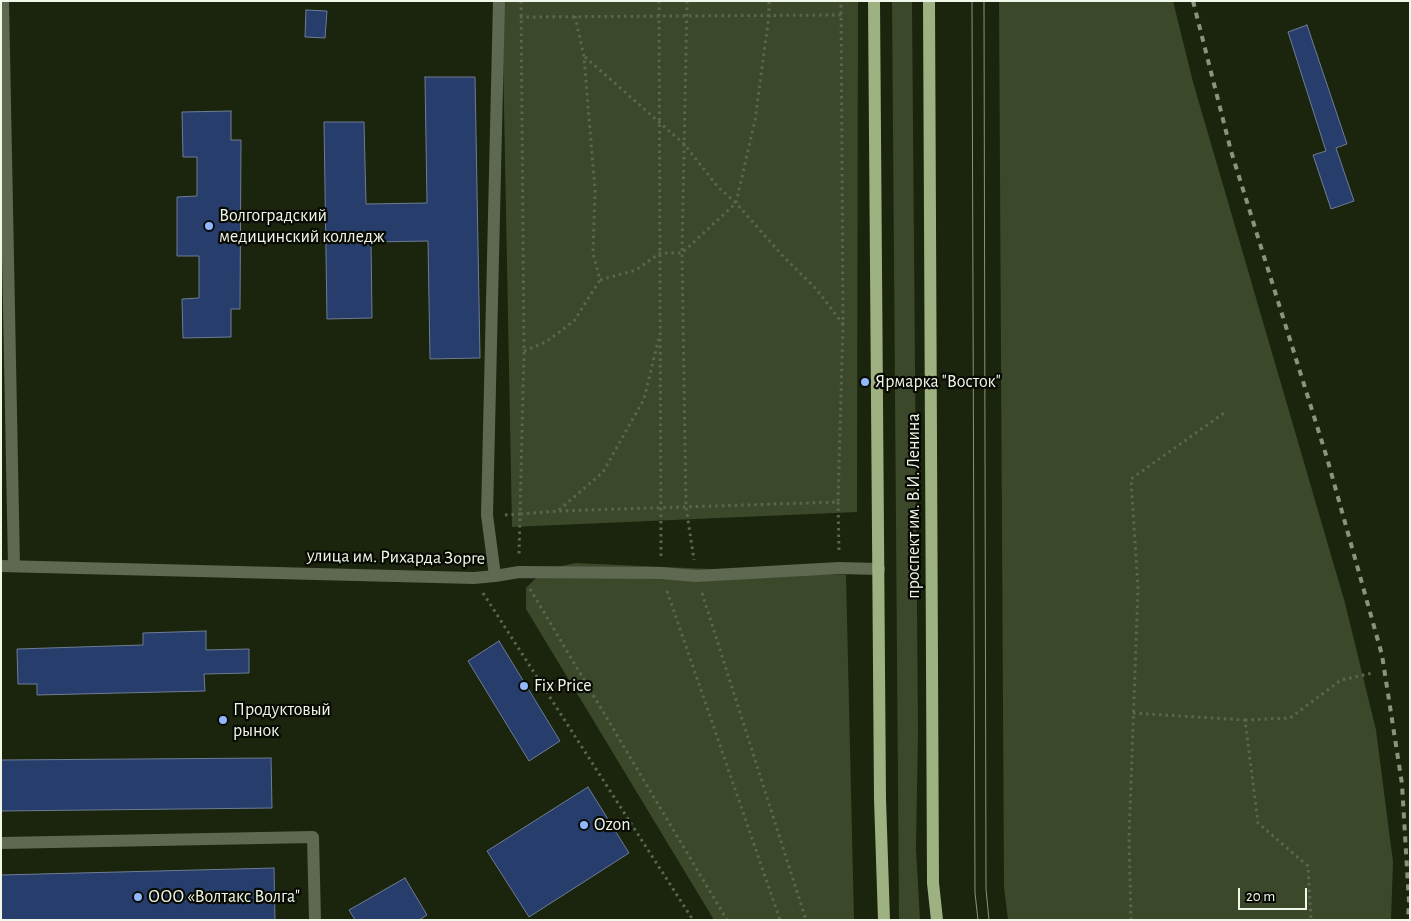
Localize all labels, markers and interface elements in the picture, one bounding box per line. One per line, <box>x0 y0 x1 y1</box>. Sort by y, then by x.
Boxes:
place label: Волгоградский медицинский колледж <box>219 205 385 248</box>
marker: Волгоградский медицинский колледж <box>203 220 215 232</box>
place label: Ярмарка "Восток" <box>875 371 1001 393</box>
marker: Ярмарка "Восток" <box>859 376 871 388</box>
street label: проспект им. В.И. Ленина <box>903 413 925 599</box>
street label: улица им. Рихарда Зорге <box>307 545 485 569</box>
place label: Fix Price <box>534 675 591 697</box>
marker: Fix Price <box>518 680 530 692</box>
place label: Продуктовый рынок <box>233 699 331 742</box>
marker: Продуктовый рынок <box>217 714 229 726</box>
place label: Ozon <box>594 814 631 836</box>
marker: Ozon <box>578 819 590 831</box>
scale bar <box>1241 878 1310 910</box>
place label: ООО «Волтакс Волга" <box>148 886 300 908</box>
text: 20 m <box>1246 889 1275 904</box>
marker: ООО «Волтакс Волга" <box>132 891 144 903</box>

